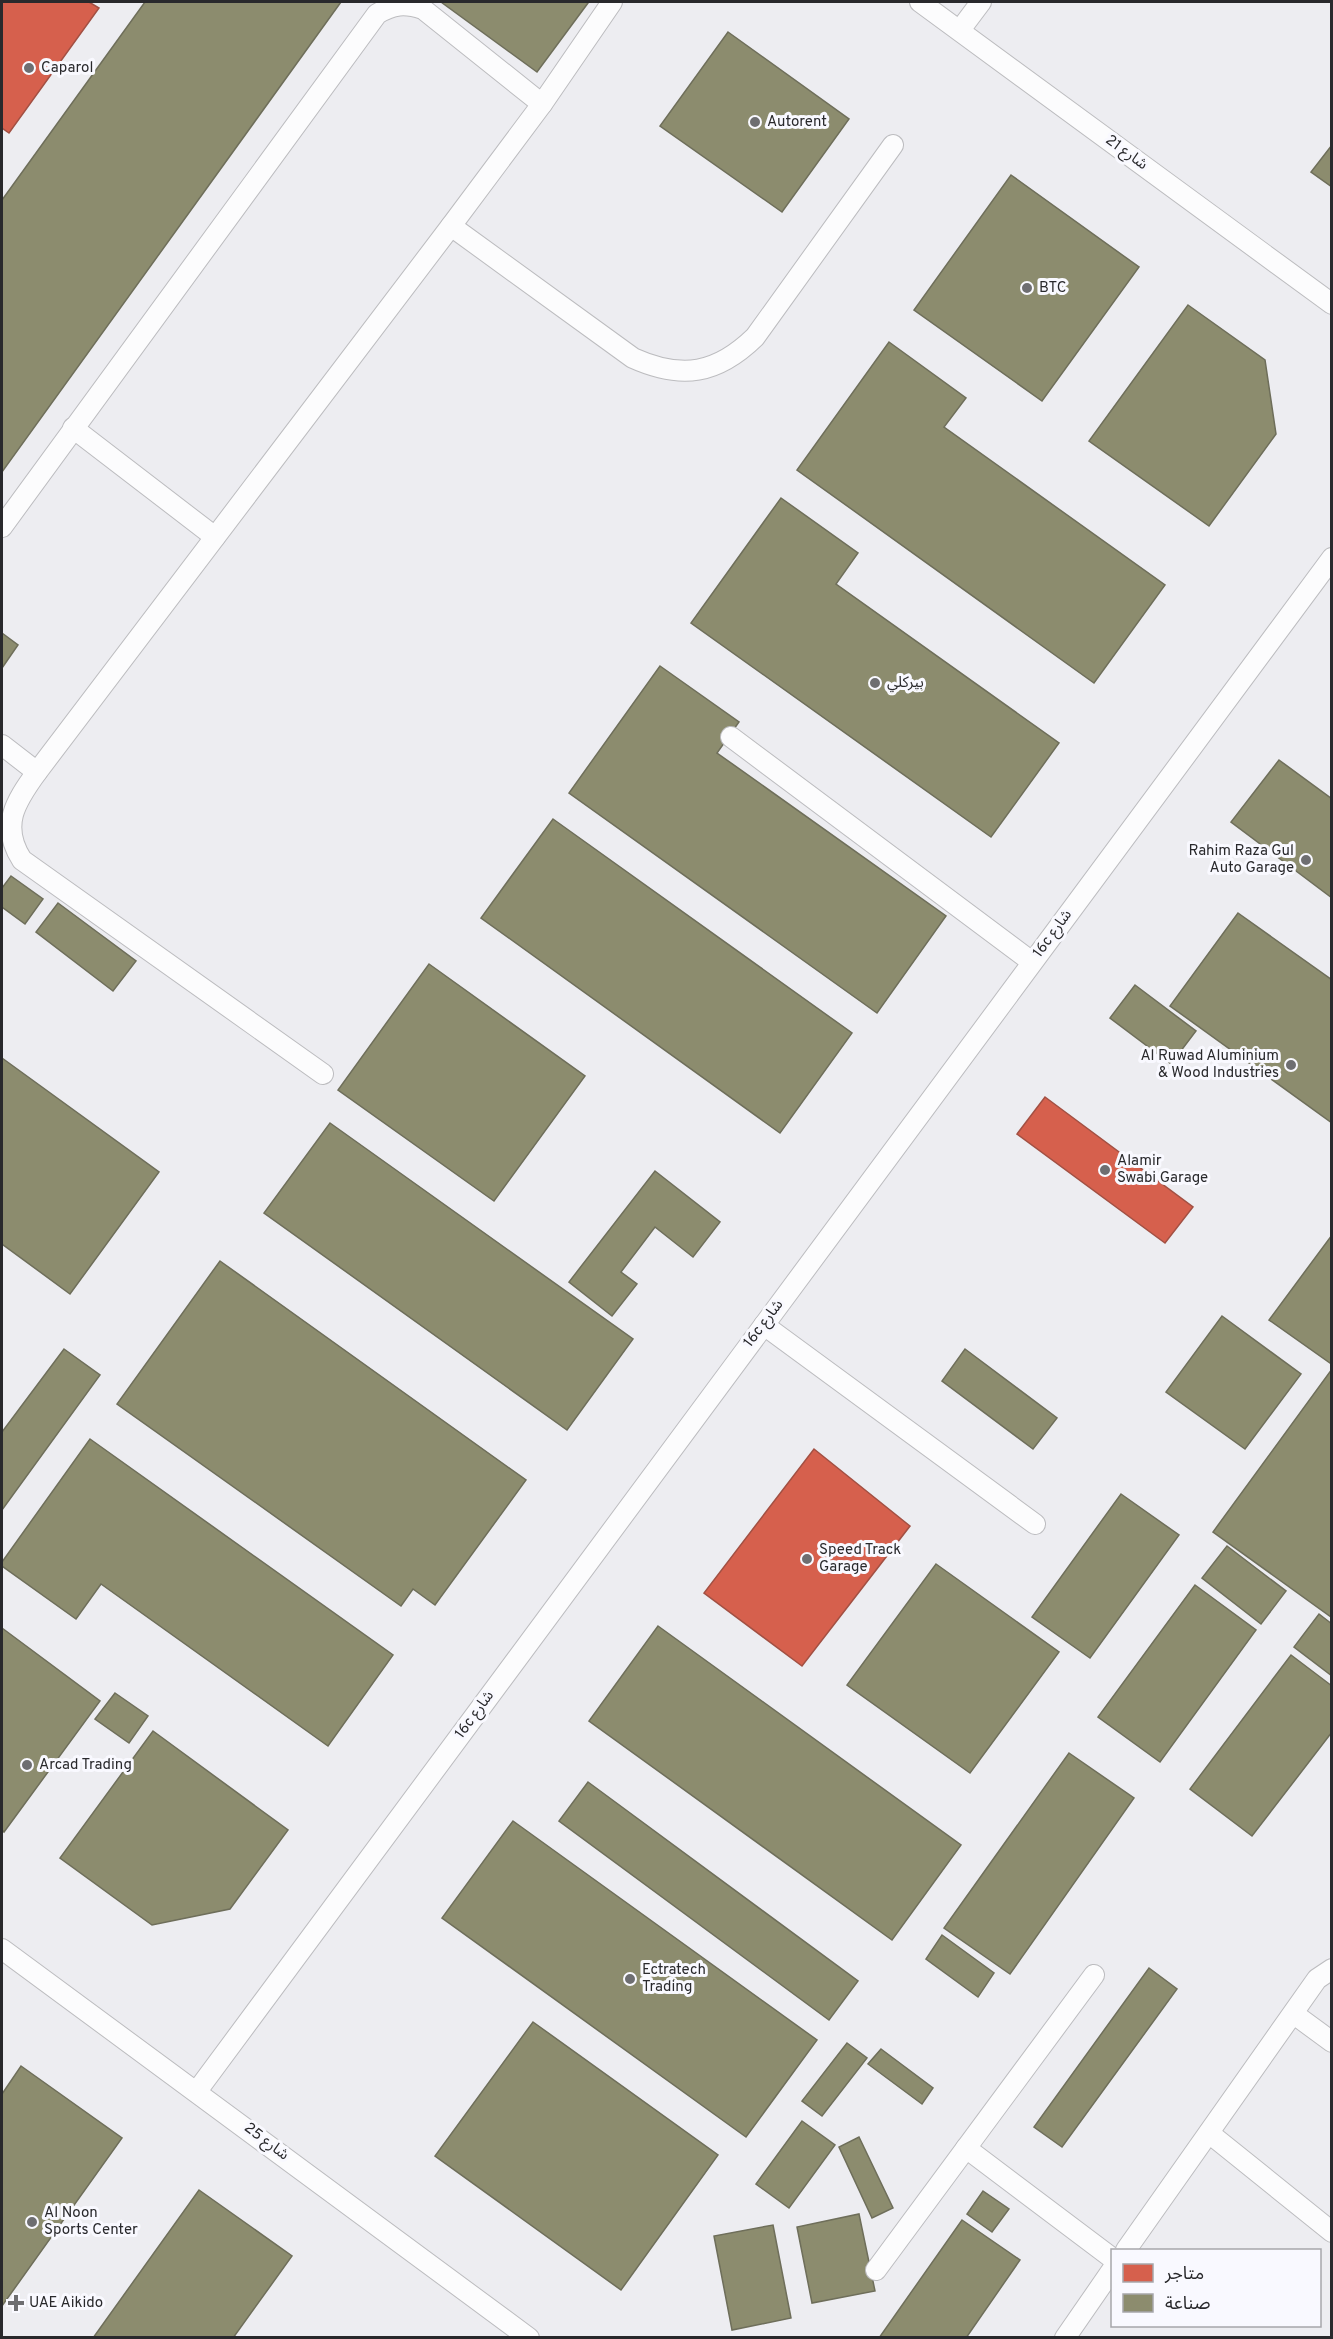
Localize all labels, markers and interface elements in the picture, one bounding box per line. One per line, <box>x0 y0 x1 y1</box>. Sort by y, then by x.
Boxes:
place label: Caparol <box>41 59 93 78</box>
marker: Caparol <box>22 61 36 75</box>
place label: Autorent <box>767 113 827 132</box>
marker: Autorent <box>748 115 762 129</box>
street label: شارع 21 <box>1101 131 1151 176</box>
place label: BTC <box>1039 279 1066 298</box>
marker: BTC <box>1020 281 1034 295</box>
place label: بيركلي <box>887 674 924 693</box>
marker: بيركلي <box>868 676 882 690</box>
place label: Rahim Raza Gul Auto Garage <box>1188 842 1294 878</box>
marker: Rahim Raza Gul Auto Garage <box>1299 853 1313 867</box>
street label: 16c شارع <box>1029 906 1078 962</box>
place label: Al Ruwad Aluminium & Wood Industries <box>1140 1047 1279 1083</box>
marker: Al Ruwad Aluminium & Wood Industries <box>1284 1058 1298 1072</box>
place label: Alamir Swabi Garage <box>1117 1152 1208 1188</box>
marker: Alamir Swabi Garage <box>1098 1163 1112 1177</box>
street label: 16c شارع <box>740 1296 789 1352</box>
place label: Speed Track Garage <box>819 1541 901 1577</box>
marker: Speed Track Garage <box>800 1552 814 1566</box>
street label: 16c شارع <box>451 1687 500 1743</box>
place label: Arcad Trading <box>39 1756 132 1775</box>
marker: Arcad Trading <box>20 1758 34 1772</box>
place label: Ectratech Trading <box>642 1961 706 1997</box>
marker: Ectratech Trading <box>623 1972 637 1986</box>
street label: شارع 25 <box>239 2119 292 2166</box>
place label: Al Noon Sports Center <box>44 2204 138 2240</box>
marker: Al Noon Sports Center <box>25 2215 39 2229</box>
legend <box>1111 2249 1321 2327</box>
text: متاجر <box>1164 2263 1204 2286</box>
text: صناعة <box>1165 2293 1210 2316</box>
marker: UAE Aikido <box>7 2294 25 2312</box>
place label: UAE Aikido <box>29 2294 103 2313</box>

